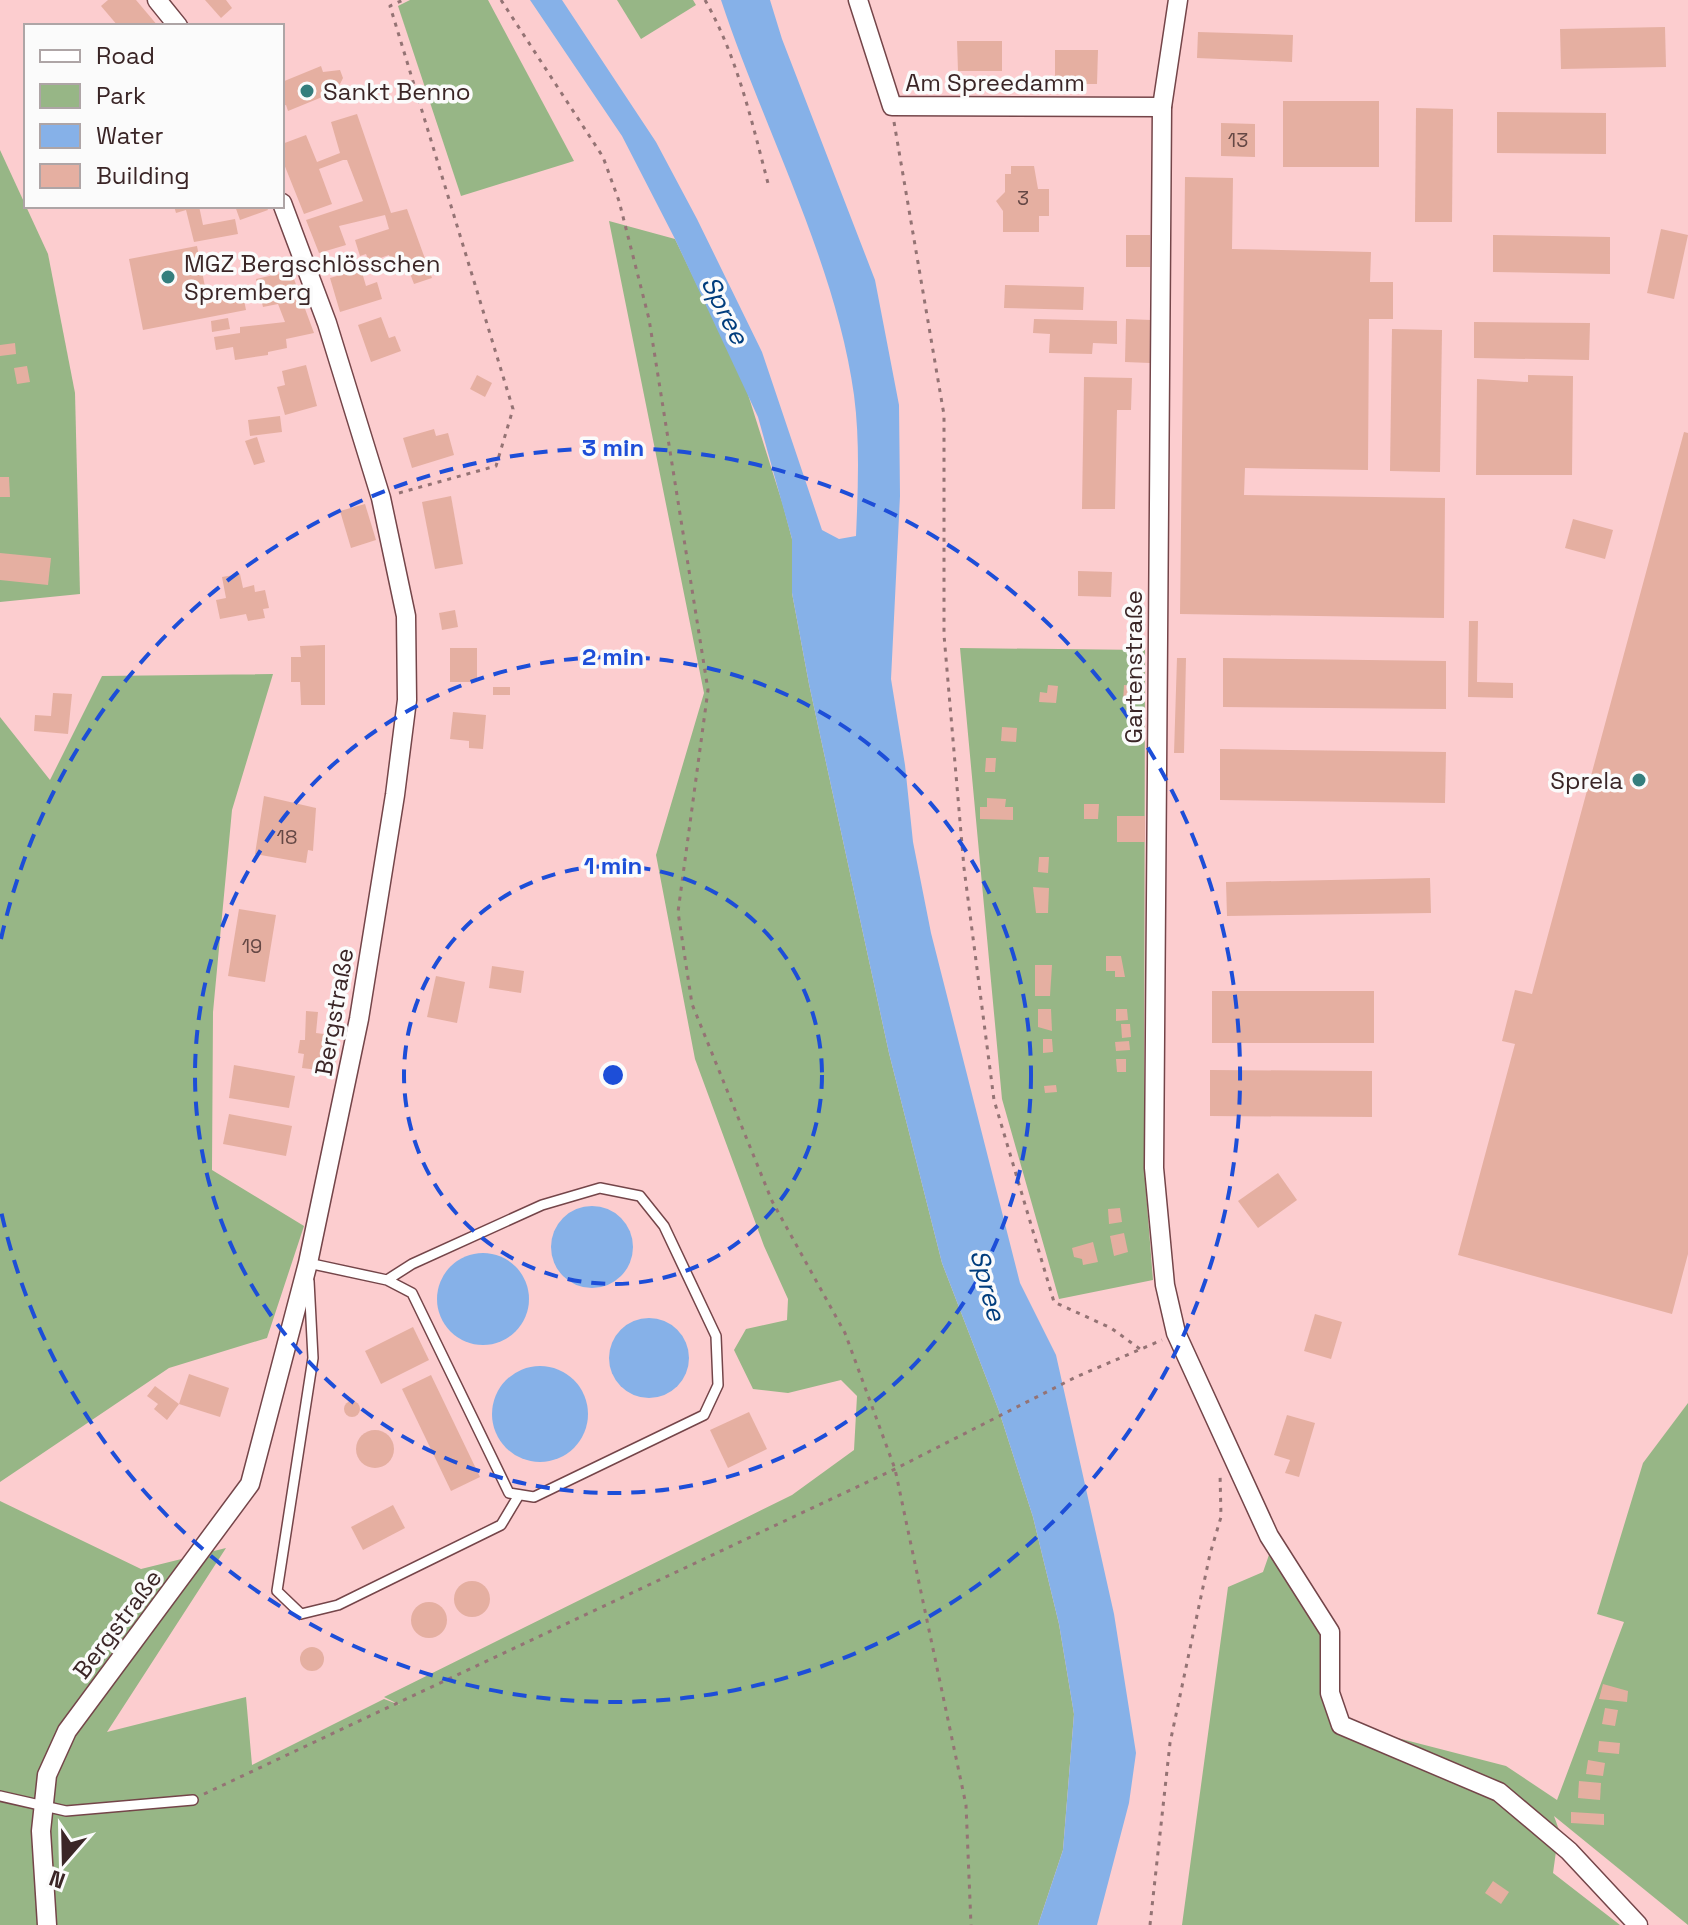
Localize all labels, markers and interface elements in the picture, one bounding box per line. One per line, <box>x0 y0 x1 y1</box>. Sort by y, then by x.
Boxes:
legend <box>24 24 284 208</box>
text: Road <box>96 40 155 71</box>
street label: Am Spreedamm <box>905 67 1085 98</box>
place label: Sankt Benno <box>323 76 471 107</box>
text: Park <box>96 80 146 111</box>
marker: Sankt Benno <box>298 82 316 100</box>
text: Water <box>96 120 164 151</box>
house number: 13 <box>1228 127 1248 153</box>
text: Building <box>96 160 190 191</box>
house number: 3 <box>1017 185 1029 211</box>
place label: MGZ Bergschlösschen Spremberg <box>184 248 440 307</box>
marker: MGZ Bergschlösschen Spremberg <box>159 268 177 286</box>
water label: Spree <box>693 270 757 352</box>
text: 3 min <box>582 432 644 463</box>
street label: Gartenstraße <box>1118 590 1149 744</box>
text: 2 min <box>582 641 644 672</box>
place label: Sprela <box>1550 765 1623 796</box>
marker: Sprela <box>1630 771 1648 789</box>
house number: 18 <box>277 824 297 850</box>
text: 1 min <box>584 850 642 881</box>
house number: 19 <box>242 933 262 959</box>
street label: Bergstraße <box>308 946 360 1078</box>
centre of rings <box>599 1061 627 1089</box>
water label: Spree <box>962 1245 1014 1326</box>
street label: Bergstraße <box>66 1563 168 1685</box>
north arrow <box>24 1821 104 1901</box>
text: N <box>45 1864 69 1895</box>

